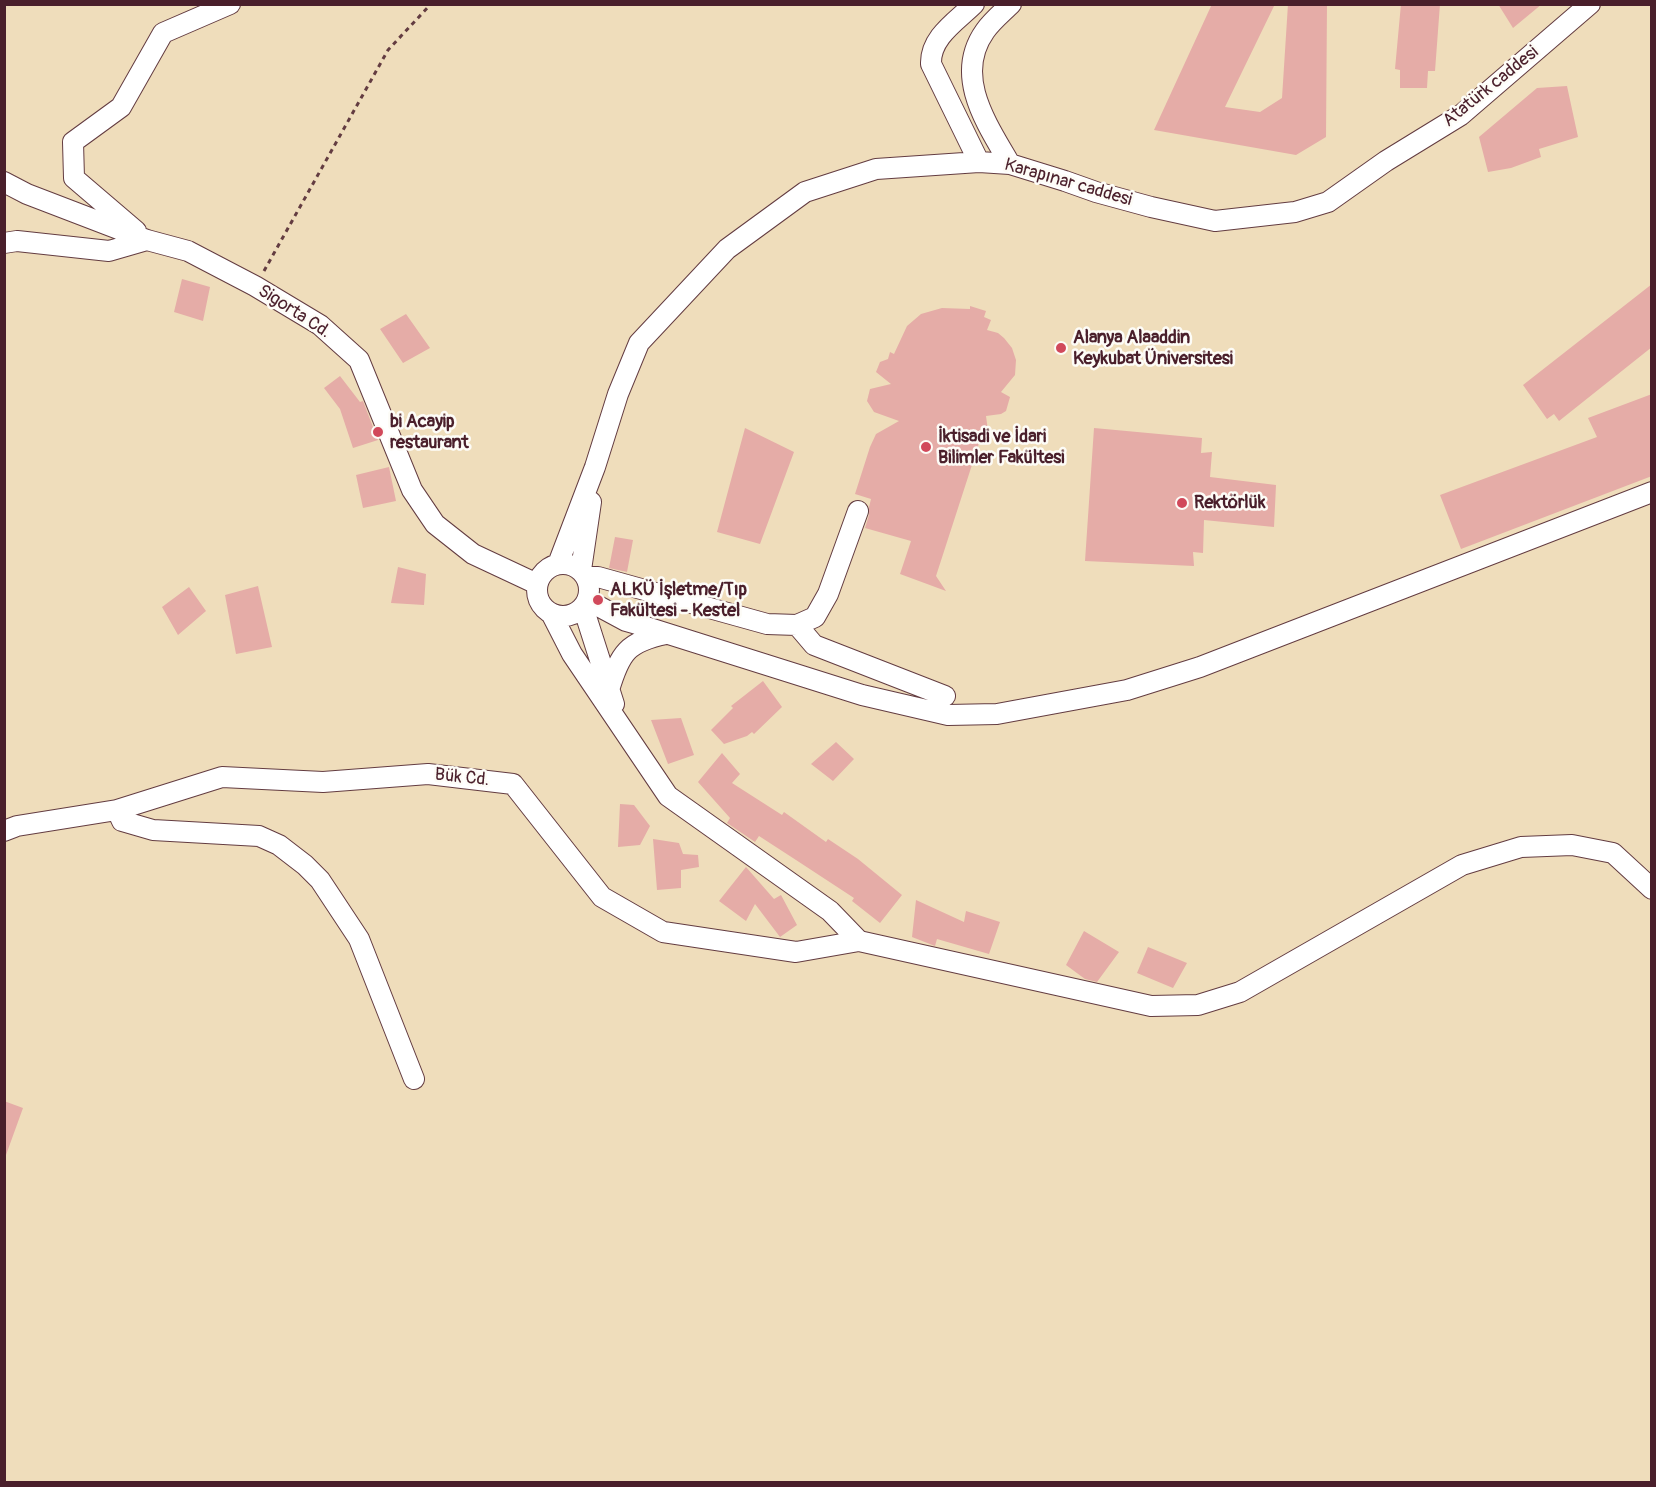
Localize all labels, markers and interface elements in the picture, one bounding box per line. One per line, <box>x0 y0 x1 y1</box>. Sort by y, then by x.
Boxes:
street label: Atatürk caddesi <box>1439 42 1543 132</box>
street label: Karapınar caddesi <box>1002 154 1134 212</box>
street label: Sigorta Cd. <box>254 281 334 343</box>
place label: Alanya Alaaddin Keykubat Üniversitesi <box>1073 327 1233 370</box>
marker: Alanya Alaaddin Keykubat Üniversitesi <box>1054 341 1068 355</box>
place label: bi Acayip restaurant <box>390 411 469 454</box>
marker: bi Acayip restaurant <box>371 425 385 439</box>
place label: İktisadi ve İdari Bilimler Fakültesi <box>938 426 1065 468</box>
marker: İktisadi ve İdari Bilimler Fakültesi <box>919 440 933 454</box>
place label: Rektörlük <box>1194 492 1265 514</box>
marker: Rektörlük <box>1175 496 1189 510</box>
place label: ALKÜ İşletme/Tıp Fakültesi - Kestel <box>610 579 747 622</box>
marker: ALKÜ İşletme/Tıp Fakültesi - Kestel <box>591 593 605 607</box>
street label: Bük Cd. <box>434 764 490 792</box>

